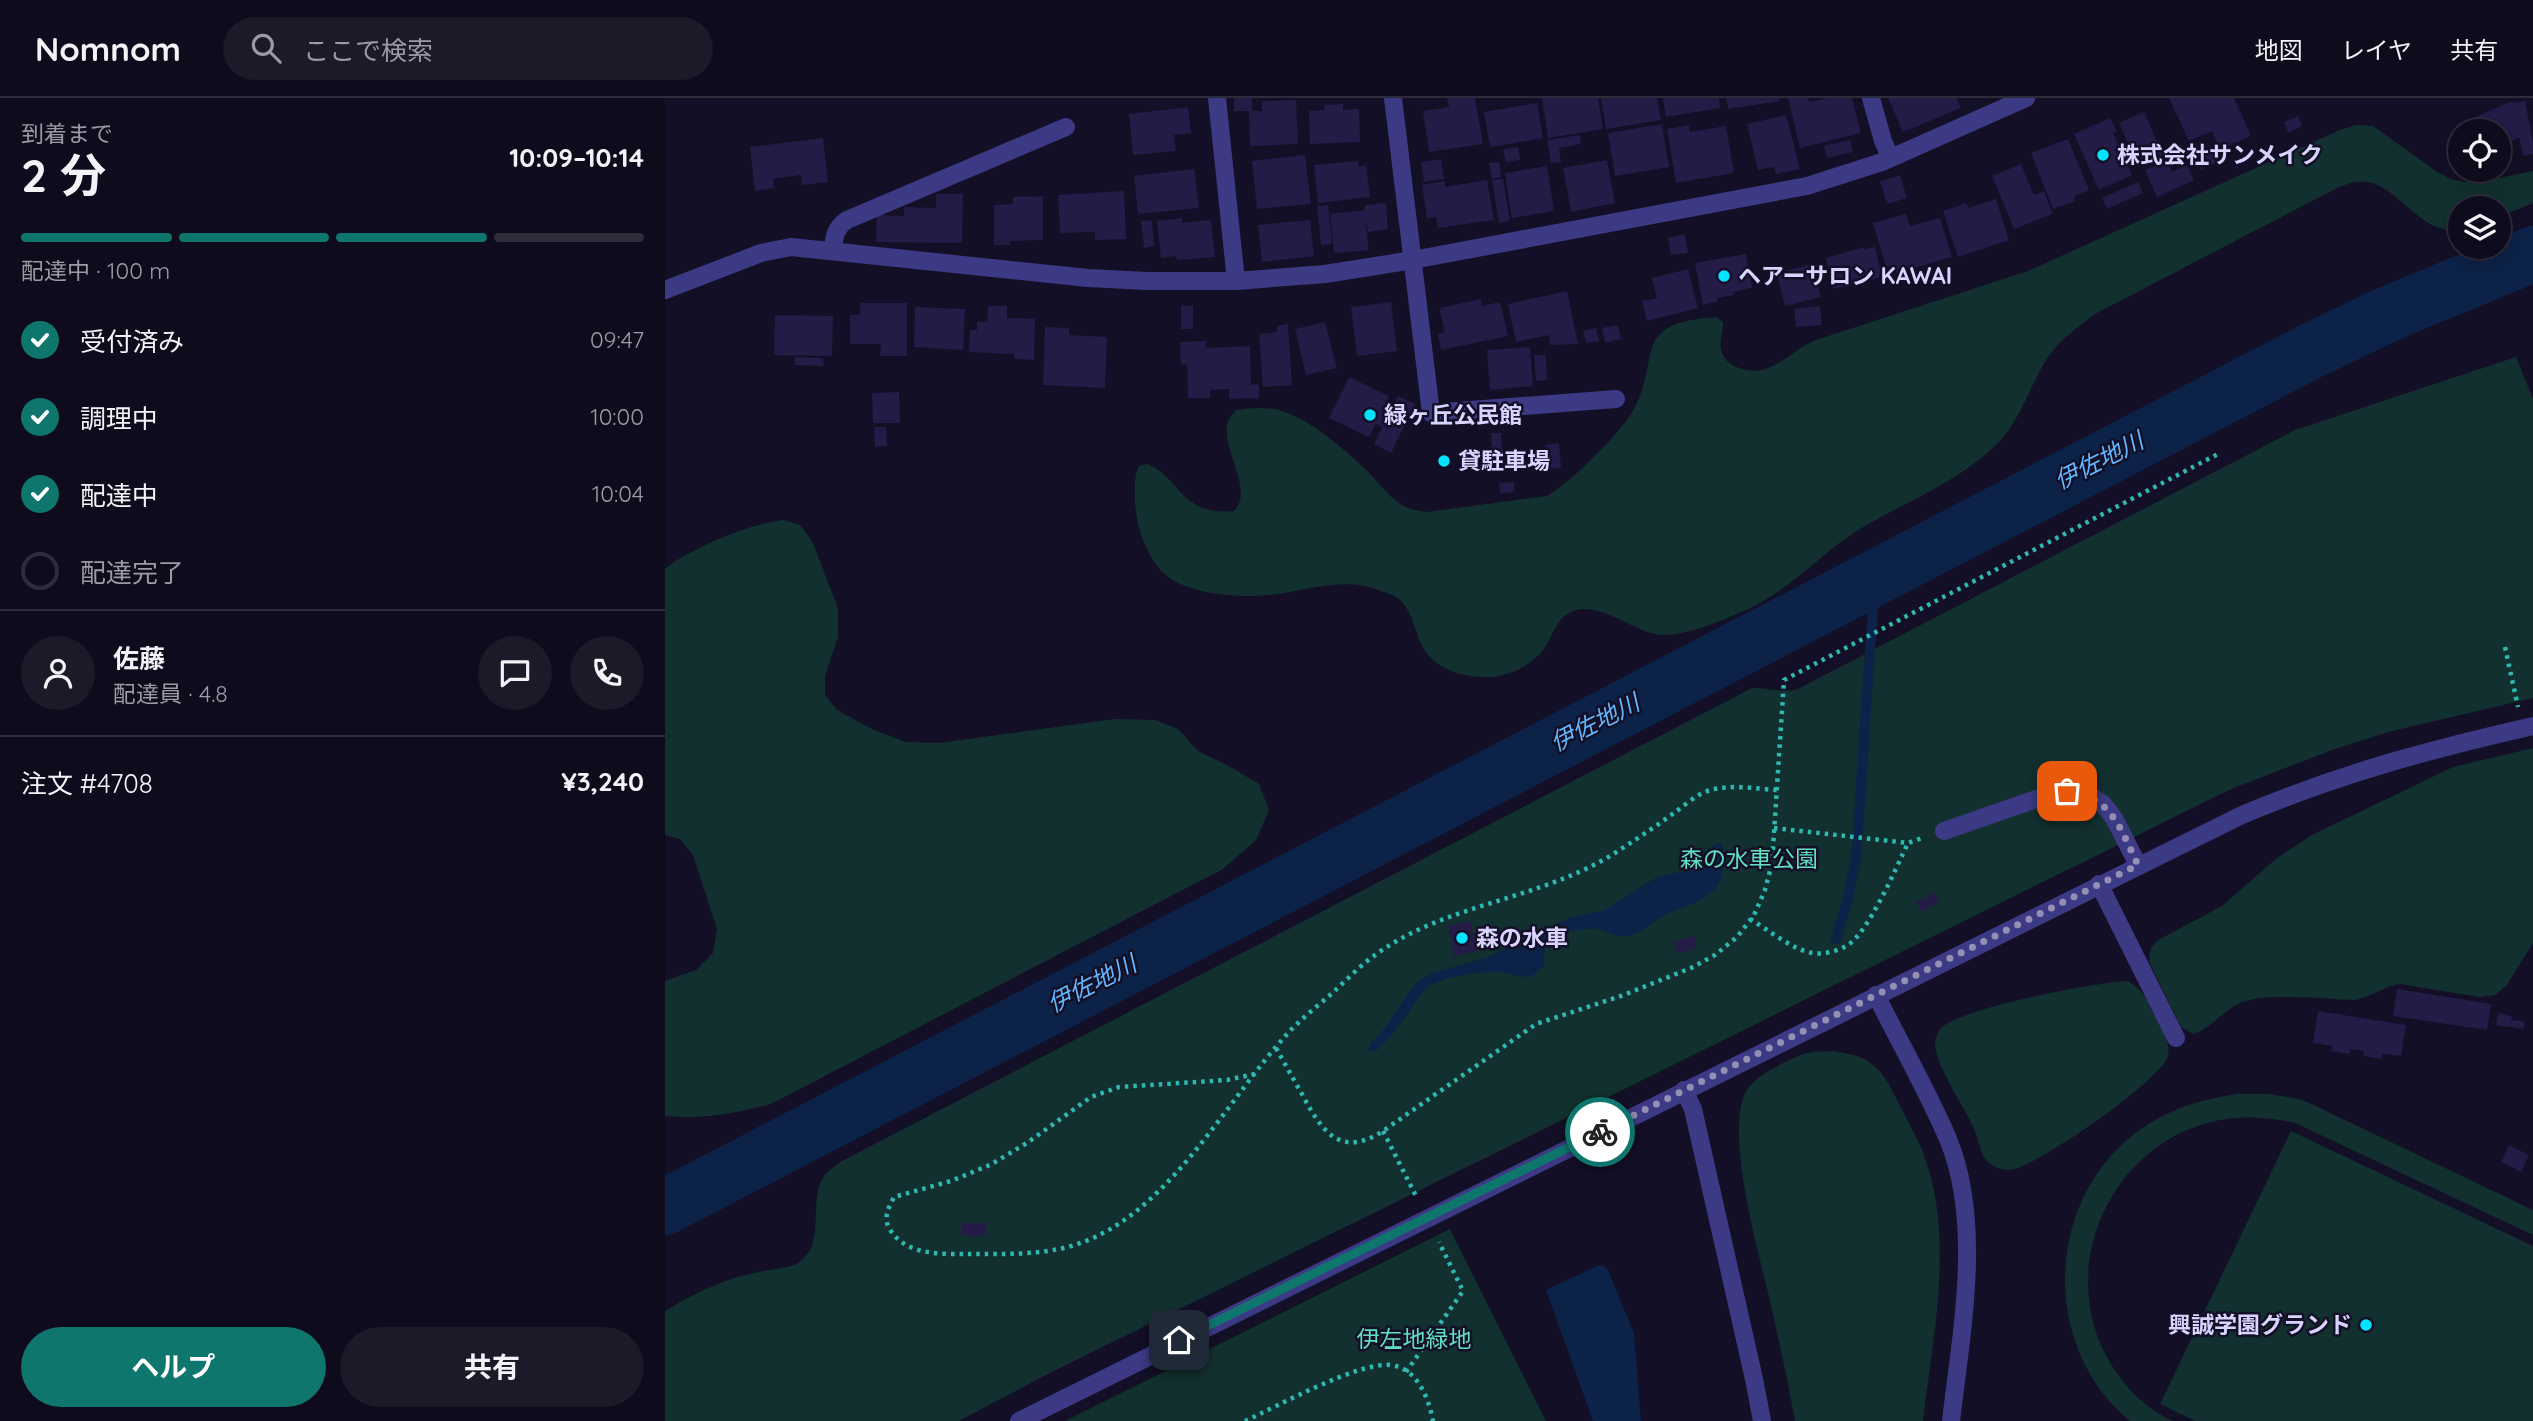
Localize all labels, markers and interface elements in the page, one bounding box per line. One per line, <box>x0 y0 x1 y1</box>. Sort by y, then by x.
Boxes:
search box <box>223 17 713 80</box>
text: Nomnom <box>35 28 181 69</box>
icon: search <box>247 29 285 67</box>
text: ここで検索 <box>303 34 433 67</box>
text: 地図 <box>2255 35 2303 65</box>
text: レイヤ <box>2341 35 2412 65</box>
text: 共有 <box>2450 35 2498 65</box>
text: 到着まで <box>21 119 113 148</box>
map controls <box>2448 119 2511 259</box>
button: locate <box>2448 119 2511 182</box>
place label: 株式会社サンメイク <box>2117 140 2323 169</box>
text: 10:09–10:14 <box>509 141 644 174</box>
text: 2 分 <box>21 146 106 204</box>
marker: 株式会社サンメイク <box>2095 147 2111 163</box>
button: layers <box>2448 196 2511 259</box>
text: 配達中 · 100 m <box>21 256 170 285</box>
place label: ヘアーサロン KAWAI <box>1738 261 1952 290</box>
marker: ヘアーサロン KAWAI <box>1716 268 1732 284</box>
icon: check <box>21 321 59 359</box>
text: 受付済み <box>80 325 184 358</box>
text: 09:47 <box>590 325 644 354</box>
icon: check <box>21 398 59 436</box>
place label: 緑ヶ丘公民館 <box>1384 400 1522 429</box>
text: 調理中 <box>80 402 158 435</box>
text: 10:00 <box>590 402 644 431</box>
marker: 緑ヶ丘公民館 <box>1362 407 1378 423</box>
water label: 伊佐地川 <box>2049 424 2151 495</box>
place label: 貸駐車場 <box>1458 446 1550 475</box>
marker: 貸駐車場 <box>1436 453 1452 469</box>
icon: check <box>21 475 59 513</box>
text: 配達中 <box>80 479 158 512</box>
text: 10:04 <box>592 479 644 508</box>
text: 配達完了 <box>80 556 184 589</box>
button: person <box>21 636 95 710</box>
button: chat <box>478 636 552 710</box>
button: phone <box>570 636 644 710</box>
text: 佐藤 <box>113 642 165 675</box>
text: 配達員 · 4.8 <box>113 679 228 708</box>
water label: 伊佐地川 <box>1545 686 1647 757</box>
pin <box>2037 761 2097 821</box>
text: ¥3,240 <box>561 765 644 798</box>
text: 注文 #4708 <box>21 767 153 800</box>
icon: bag <box>2048 772 2086 810</box>
park label: 森の水車公園 <box>1680 844 1818 873</box>
place label: 森の水車 <box>1476 923 1568 952</box>
marker: 森の水車 <box>1454 930 1470 946</box>
water label: 伊佐地川 <box>1042 947 1144 1018</box>
courier <box>1565 1097 1635 1167</box>
icon: bike <box>1581 1113 1619 1151</box>
pin <box>1149 1310 1209 1370</box>
place label: 興誠学園グランド <box>2168 1310 2352 1339</box>
marker: 興誠学園グランド <box>2358 1317 2374 1333</box>
icon: home <box>1160 1321 1198 1359</box>
park label: 伊左地緑地 <box>1357 1324 1472 1353</box>
button: ヘルプ <box>21 1327 326 1407</box>
button: 共有 <box>340 1327 644 1407</box>

